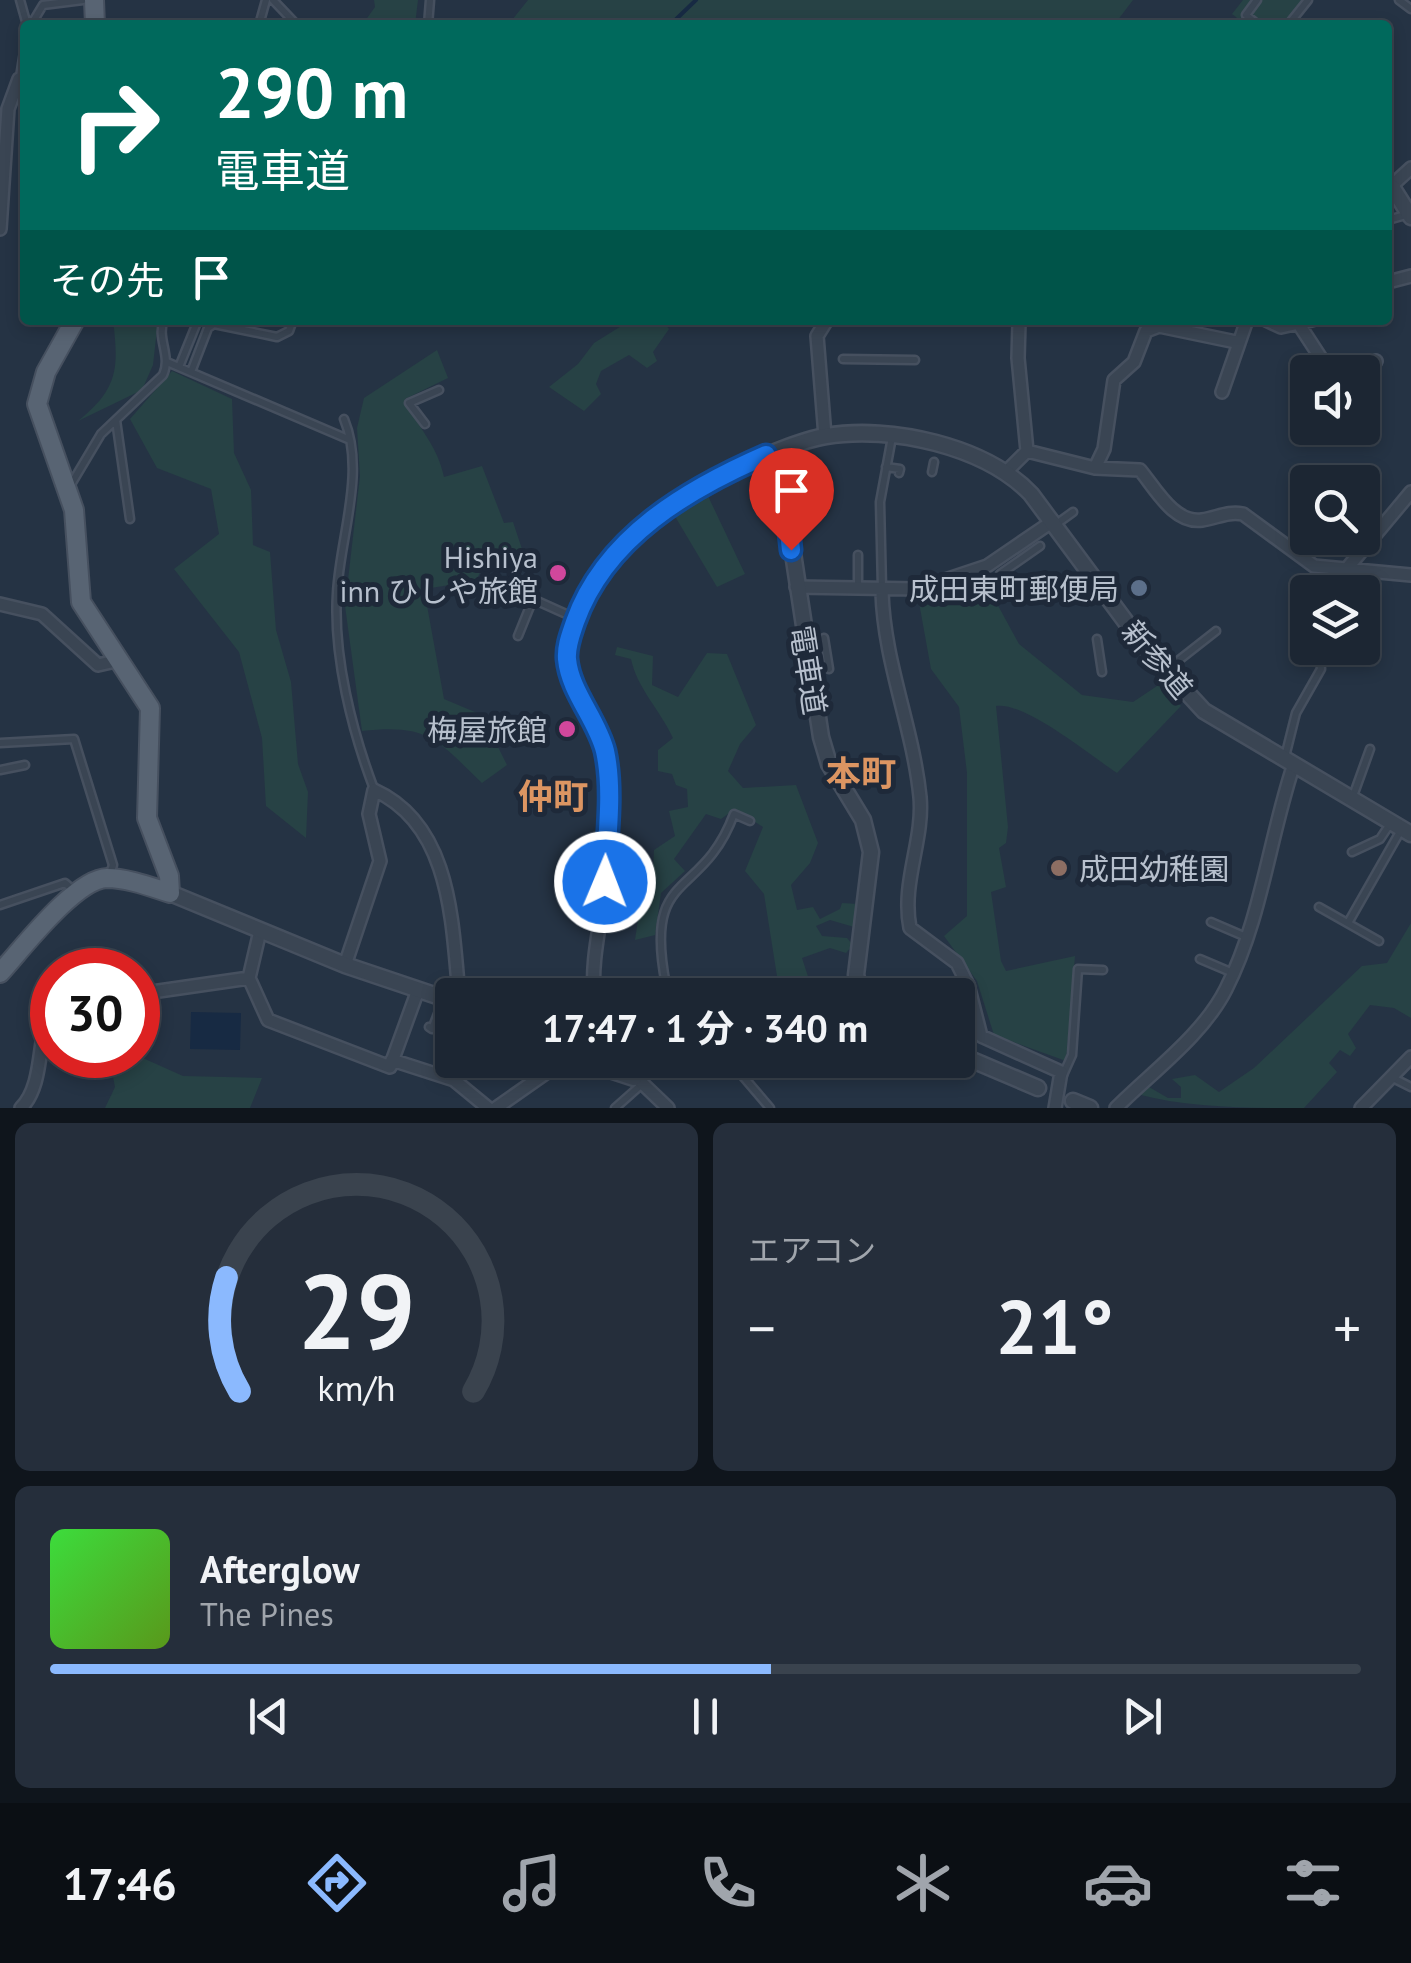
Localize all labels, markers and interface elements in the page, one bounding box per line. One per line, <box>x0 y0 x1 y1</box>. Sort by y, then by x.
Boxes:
text: 290 m <box>215 47 408 137</box>
icon: right <box>50 60 180 190</box>
text: 電車道 <box>215 141 350 199</box>
icon: arrive <box>184 250 239 305</box>
text: その先 <box>50 255 164 304</box>
map controls <box>1290 355 1380 665</box>
button: sound <box>1290 355 1380 445</box>
pin <box>749 448 834 551</box>
icon: arrive <box>764 463 819 518</box>
button: search <box>1290 465 1380 555</box>
place label: Hishiya inn ひしや旅館 <box>339 537 538 610</box>
marker: Hishiya inn ひしや旅館 <box>547 562 569 584</box>
place label: 成田東町郵便局 <box>909 569 1119 608</box>
button: layers <box>1290 575 1380 665</box>
marker: 成田東町郵便局 <box>1128 577 1150 599</box>
street label: 新参道 <box>1114 612 1202 706</box>
street label: 電車道 <box>783 623 835 717</box>
place label: 梅屋旅館 <box>427 710 547 749</box>
marker: 梅屋旅館 <box>556 718 578 740</box>
district label: 本町 <box>826 750 896 796</box>
district label: 仲町 <box>518 773 588 819</box>
position arrow <box>553 830 657 934</box>
place label: 成田幼稚園 <box>1079 849 1229 888</box>
marker: 成田幼稚園 <box>1048 857 1070 879</box>
speed limit sign: 30 <box>30 948 160 1078</box>
text: 17:47 · 1 分 · 340 m <box>542 1003 868 1052</box>
text: エアコン <box>748 1229 876 1271</box>
text: 29 <box>298 1243 415 1378</box>
text: 21° <box>996 1278 1113 1375</box>
text: − <box>748 1292 776 1363</box>
text: + <box>1333 1292 1361 1363</box>
text: km/h <box>317 1365 396 1411</box>
text: Afterglow <box>200 1544 360 1593</box>
text: The Pines <box>200 1593 334 1635</box>
icon: previous <box>241 1689 296 1744</box>
icon: pause <box>678 1689 733 1744</box>
icon: next <box>1115 1689 1170 1744</box>
icon: directions <box>302 1848 372 1918</box>
icon: music <box>497 1848 567 1918</box>
icon: phone <box>693 1848 763 1918</box>
icon: climate <box>888 1848 958 1918</box>
icon: car <box>1083 1848 1153 1918</box>
icon: filters <box>1278 1848 1348 1918</box>
text: 17:46 <box>63 1854 177 1912</box>

